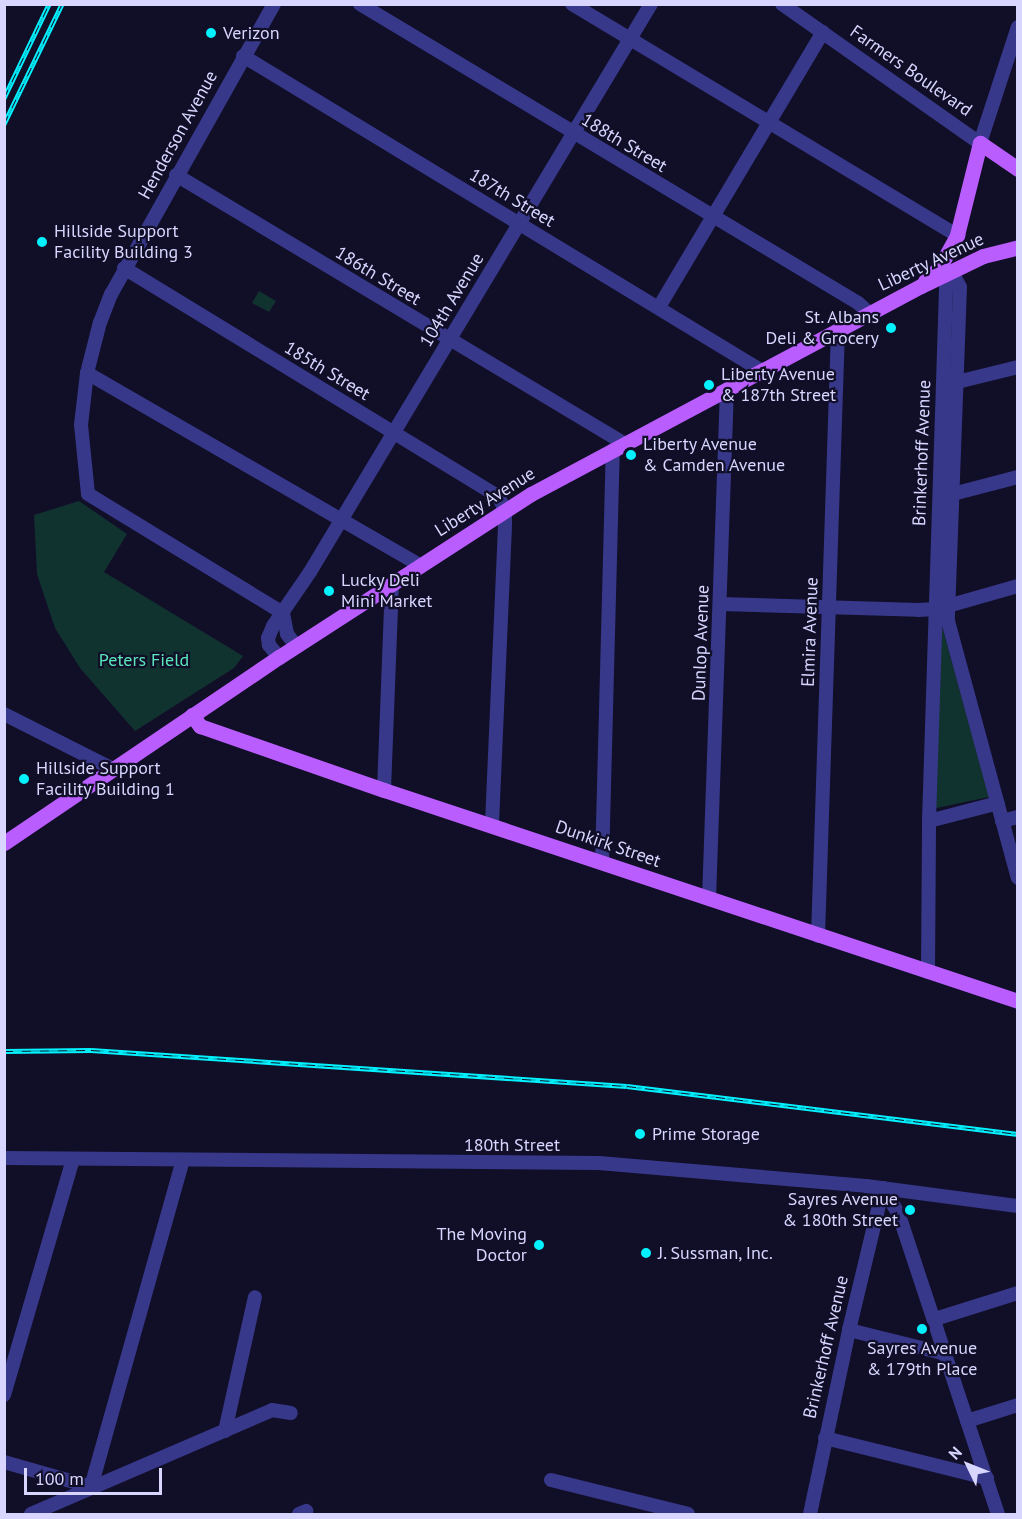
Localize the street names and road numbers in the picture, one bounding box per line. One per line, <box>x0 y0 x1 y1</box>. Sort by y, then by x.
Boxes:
street label: Farmers Boulevard <box>846 21 976 121</box>
street label: Henderson Avenue <box>134 67 222 203</box>
street label: 188th Street <box>577 109 671 177</box>
street label: 187th Street <box>465 164 559 232</box>
street label: Liberty Avenue <box>874 228 988 296</box>
street label: 186th Street <box>331 242 425 310</box>
street label: 104th Avenue <box>415 249 489 351</box>
street label: 185th Street <box>280 337 374 405</box>
street label: Brinkerhoff Avenue <box>909 379 935 527</box>
street label: Liberty Avenue <box>430 462 540 542</box>
street label: Elmira Avenue <box>797 576 823 688</box>
street label: Dunlop Avenue <box>688 584 714 702</box>
street label: Dunkirk Street <box>552 816 664 872</box>
street label: 180th Street <box>464 1134 560 1156</box>
street label: Brinkerhoff Avenue <box>799 1273 853 1421</box>

